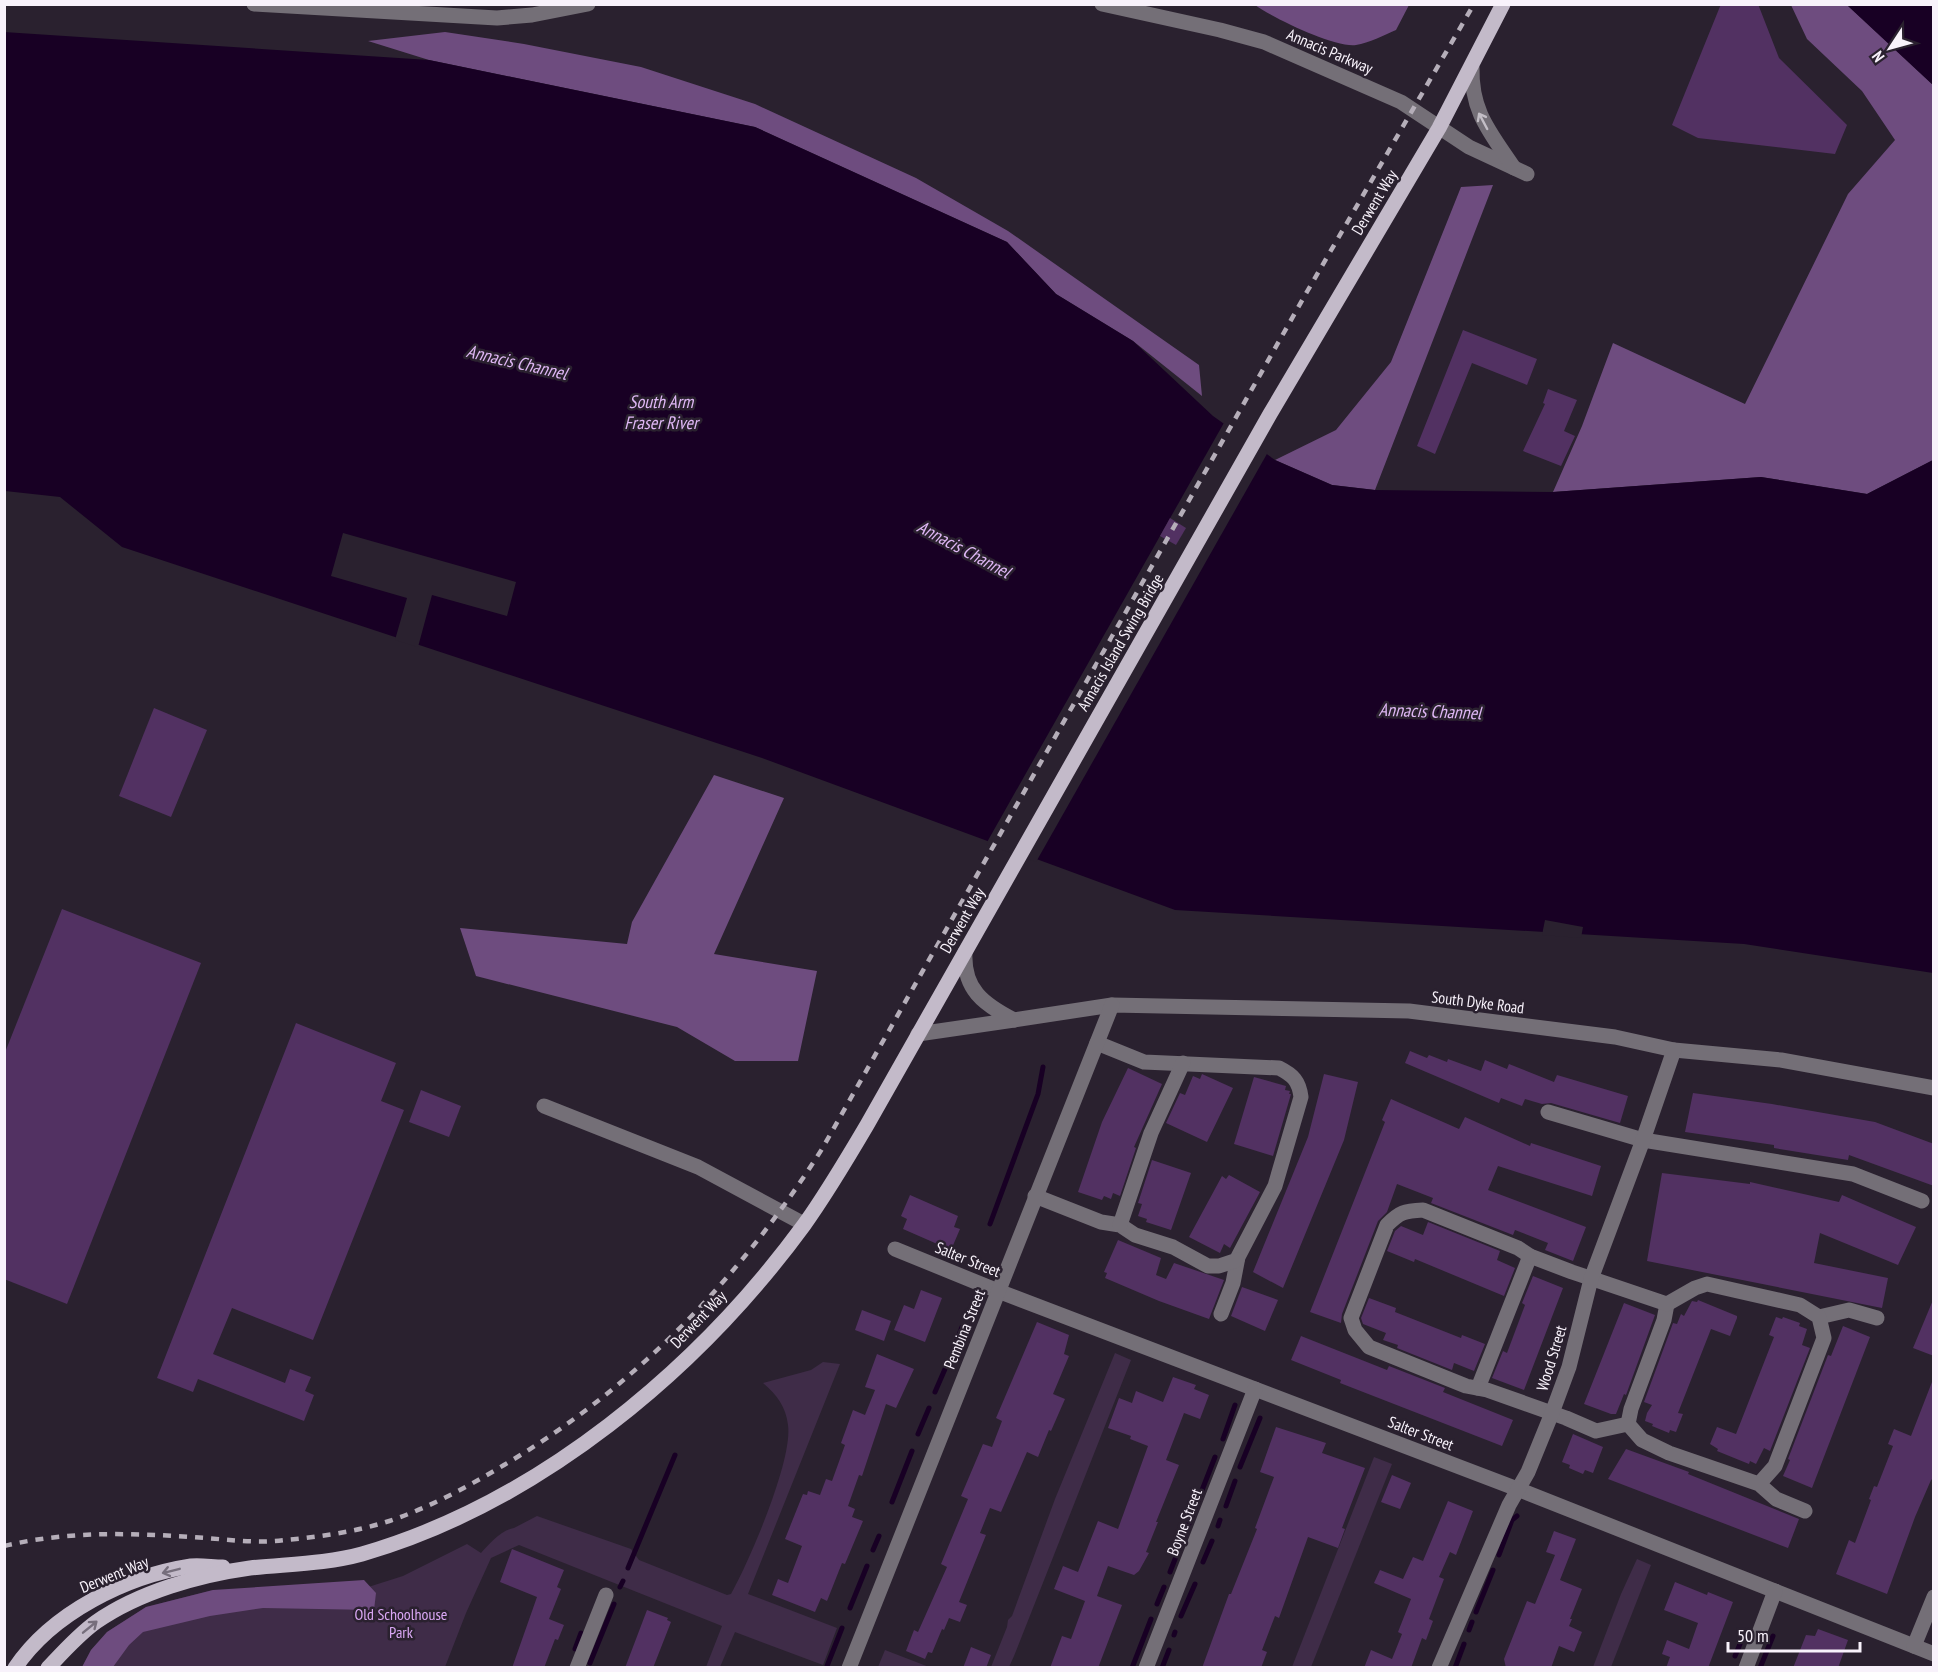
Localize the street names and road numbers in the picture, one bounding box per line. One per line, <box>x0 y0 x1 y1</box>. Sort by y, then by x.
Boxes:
street label: Annacis Parkway <box>1284 24 1376 78</box>
street label: Derwent Way <box>1347 166 1401 238</box>
street label: Annacis Island Swing Bridge <box>1072 570 1168 714</box>
street label: Derwent Way <box>935 884 989 956</box>
street label: South Dyke Road <box>1431 986 1525 1018</box>
street label: Salter Street <box>932 1237 1004 1281</box>
street label: Derwent Way <box>666 1286 730 1352</box>
street label: Pembina Street <box>939 1286 989 1372</box>
street label: Wood Street <box>1532 1322 1571 1393</box>
street label: Salter Street <box>1385 1411 1457 1455</box>
street label: Boyne Street <box>1162 1485 1206 1558</box>
street label: Derwent Way <box>77 1551 151 1597</box>

